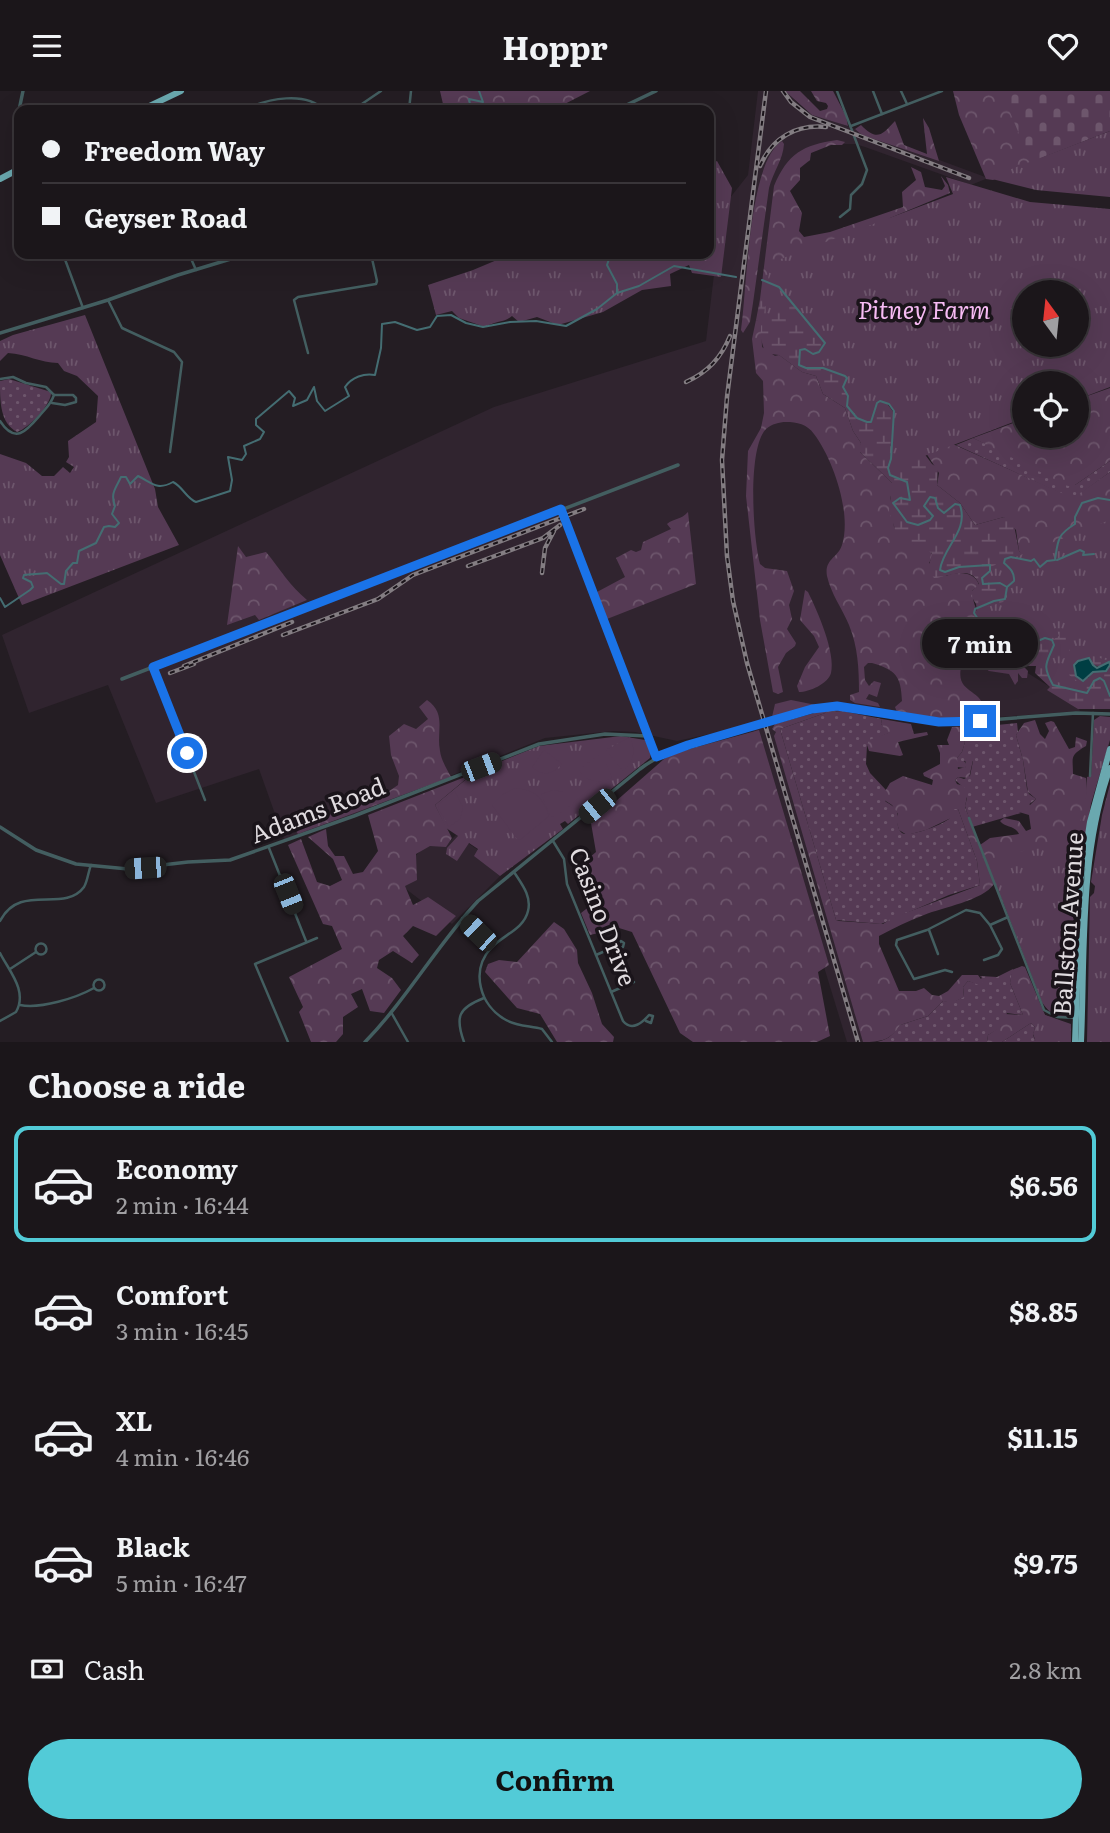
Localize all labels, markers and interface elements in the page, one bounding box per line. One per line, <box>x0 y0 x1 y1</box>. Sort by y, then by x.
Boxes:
text: Hoppr <box>502 22 608 70</box>
icon: menu <box>28 27 66 65</box>
icon: heart <box>1044 27 1082 65</box>
text: Freedom Way <box>84 130 265 169</box>
text: Geyser Road <box>84 197 247 236</box>
north arrow <box>1012 280 1088 357</box>
map controls <box>1012 280 1089 448</box>
park label: Pitney Farm <box>858 291 990 326</box>
button: locate <box>1012 371 1089 448</box>
callout: 7 min <box>922 619 1038 669</box>
text: 7 min <box>948 626 1012 660</box>
route end <box>964 705 996 737</box>
route start <box>171 737 203 769</box>
car <box>458 750 505 784</box>
street label: Adams Road <box>245 767 390 850</box>
car <box>575 785 620 827</box>
street label: Ballston Avenue <box>1043 831 1090 1017</box>
street label: Casino Drive <box>562 842 647 990</box>
car <box>124 856 167 880</box>
car <box>271 871 306 917</box>
car <box>456 911 501 955</box>
text: Choose a ride <box>28 1060 245 1108</box>
text: Economy <box>116 1148 238 1187</box>
icon: car <box>32 1153 95 1216</box>
text: $6.56 <box>1009 1165 1078 1204</box>
text: 2 min · 16:44 <box>116 1187 249 1221</box>
text: Comfort <box>116 1274 228 1313</box>
icon: car <box>32 1279 95 1342</box>
text: $8.85 <box>1009 1291 1078 1330</box>
text: 3 min · 16:45 <box>116 1313 248 1347</box>
text: XL <box>116 1400 153 1439</box>
icon: car <box>32 1405 95 1468</box>
text: $11.15 <box>1008 1417 1078 1456</box>
text: 4 min · 16:46 <box>116 1439 249 1473</box>
text: Black <box>116 1526 190 1565</box>
icon: car <box>32 1531 95 1594</box>
text: $9.75 <box>1013 1543 1078 1582</box>
text: 5 min · 16:47 <box>116 1565 247 1599</box>
text: Cash <box>84 1649 145 1688</box>
icon: cash <box>28 1650 66 1688</box>
text: 2.8 km <box>1009 1652 1082 1686</box>
button: Confirm <box>28 1739 1082 1819</box>

